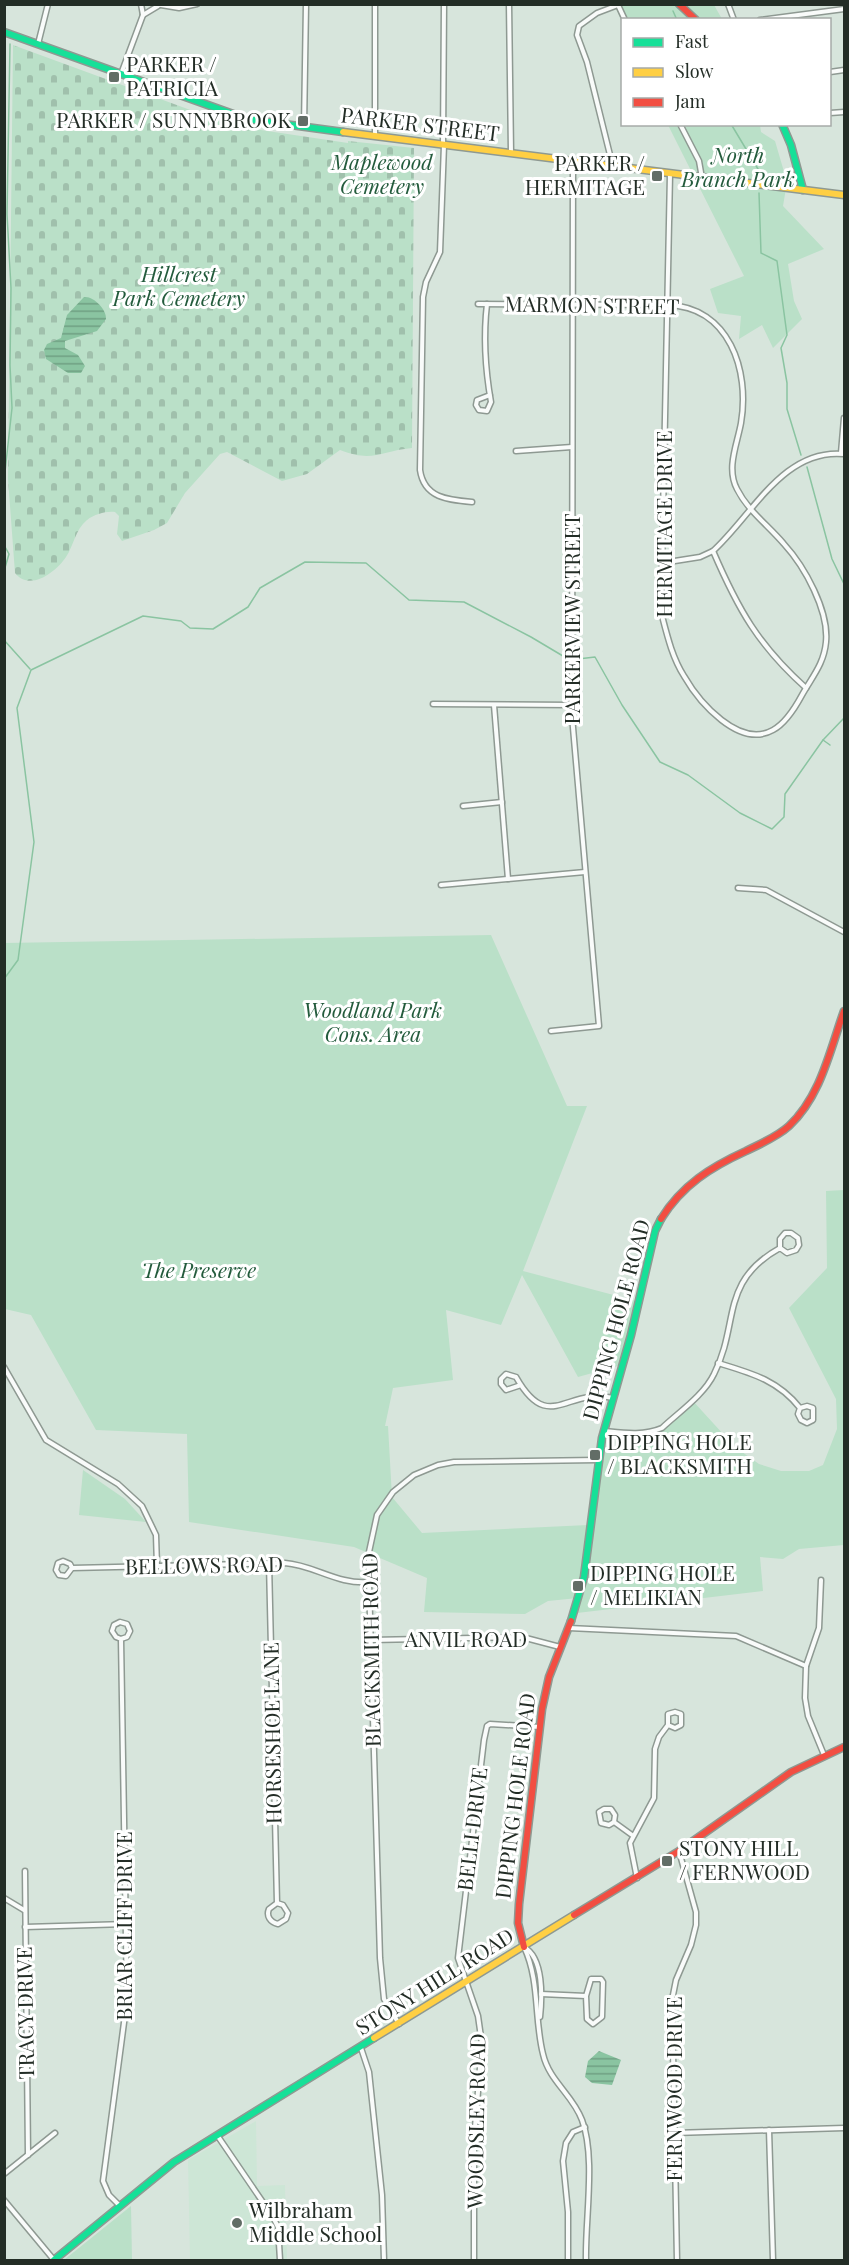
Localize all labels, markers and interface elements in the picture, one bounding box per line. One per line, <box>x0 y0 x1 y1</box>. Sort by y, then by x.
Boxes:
legend <box>621 18 831 126</box>
text: Fast <box>675 29 709 53</box>
place label: PARKER / PATRICIA <box>126 49 219 101</box>
text: Slow <box>675 59 713 83</box>
marker: PARKER / PATRICIA <box>107 70 121 84</box>
text: Jam <box>674 89 705 113</box>
street label: PARKER STREET <box>339 99 501 147</box>
place label: PARKER / SUNNYBROOK <box>56 105 291 133</box>
marker: PARKER / SUNNYBROOK <box>296 114 310 128</box>
park label: North Branch Park <box>680 140 795 192</box>
park label: Maplewood Cemetery <box>330 147 433 199</box>
place label: PARKER / HERMITAGE <box>525 148 645 200</box>
marker: PARKER / HERMITAGE <box>650 169 664 183</box>
park label: Hillcrest Park Cemetery <box>112 259 245 311</box>
street label: MARMON STREET <box>504 288 680 320</box>
street label: HERMITAGE DRIVE <box>649 430 677 618</box>
street label: PARKERVIEW STREET <box>557 514 585 724</box>
park label: Woodland Park Cons. Area <box>304 995 442 1047</box>
street label: DIPPING HOLE ROAD <box>575 1216 655 1423</box>
park label: The Preserve <box>142 1255 256 1283</box>
place label: DIPPING HOLE / BLACKSMITH <box>607 1427 752 1479</box>
marker: DIPPING HOLE / BLACKSMITH <box>588 1448 602 1462</box>
street label: BELLOWS ROAD <box>125 1549 283 1579</box>
street label: BLACKSMITH ROAD <box>354 1553 386 1747</box>
place label: DIPPING HOLE / MELIKIAN <box>590 1558 735 1610</box>
marker: DIPPING HOLE / MELIKIAN <box>571 1579 585 1593</box>
street label: ANVIL ROAD <box>404 1624 527 1652</box>
street label: HORSESHOE LANE <box>255 1642 287 1824</box>
street label: DIPPING HOLE ROAD <box>488 1691 541 1900</box>
street label: BELLI DRIVE <box>450 1765 492 1892</box>
street label: BRIAR CLIFF DRIVE <box>109 1831 137 2021</box>
place label: STONY HILL / FERNWOOD <box>679 1833 810 1885</box>
marker: STONY HILL / FERNWOOD <box>660 1854 674 1868</box>
street label: STONY HILL ROAD <box>350 1920 518 2040</box>
street label: TRACY DRIVE <box>9 1946 39 2080</box>
street label: FERNWOOD DRIVE <box>659 1997 687 2181</box>
street label: WOODSLEY ROAD <box>459 2033 491 2210</box>
place label: Wilbraham Middle School <box>248 2195 382 2247</box>
marker: Wilbraham Middle School <box>230 2216 244 2230</box>

